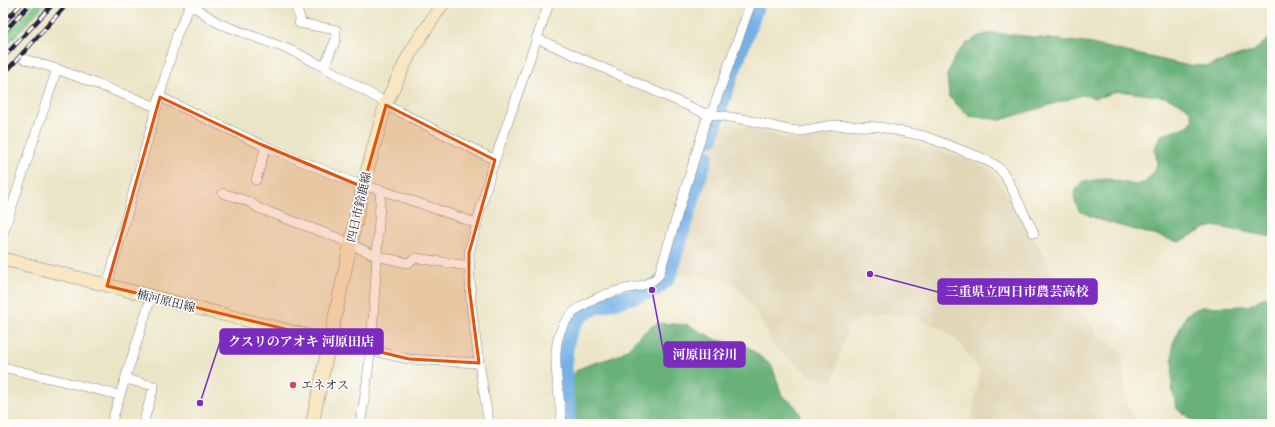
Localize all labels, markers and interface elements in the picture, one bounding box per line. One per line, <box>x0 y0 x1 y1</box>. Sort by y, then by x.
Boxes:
street label: 四日市鈴鹿線 <box>343 170 374 244</box>
callout: 三重県立四日市農芸高校 <box>938 279 1097 304</box>
text: 三重県立四日市農芸高校 <box>945 283 1089 299</box>
street label: 楠河原田線 <box>135 286 197 315</box>
callout: クスリのアオキ 河原田店 <box>220 329 383 354</box>
text: クスリのアオキ 河原田店 <box>228 333 374 349</box>
callout: 河原田谷川 <box>664 342 745 367</box>
text: 河原田谷川 <box>672 346 738 362</box>
place label: エネオス <box>301 377 349 392</box>
marker: エネオス <box>288 380 298 390</box>

